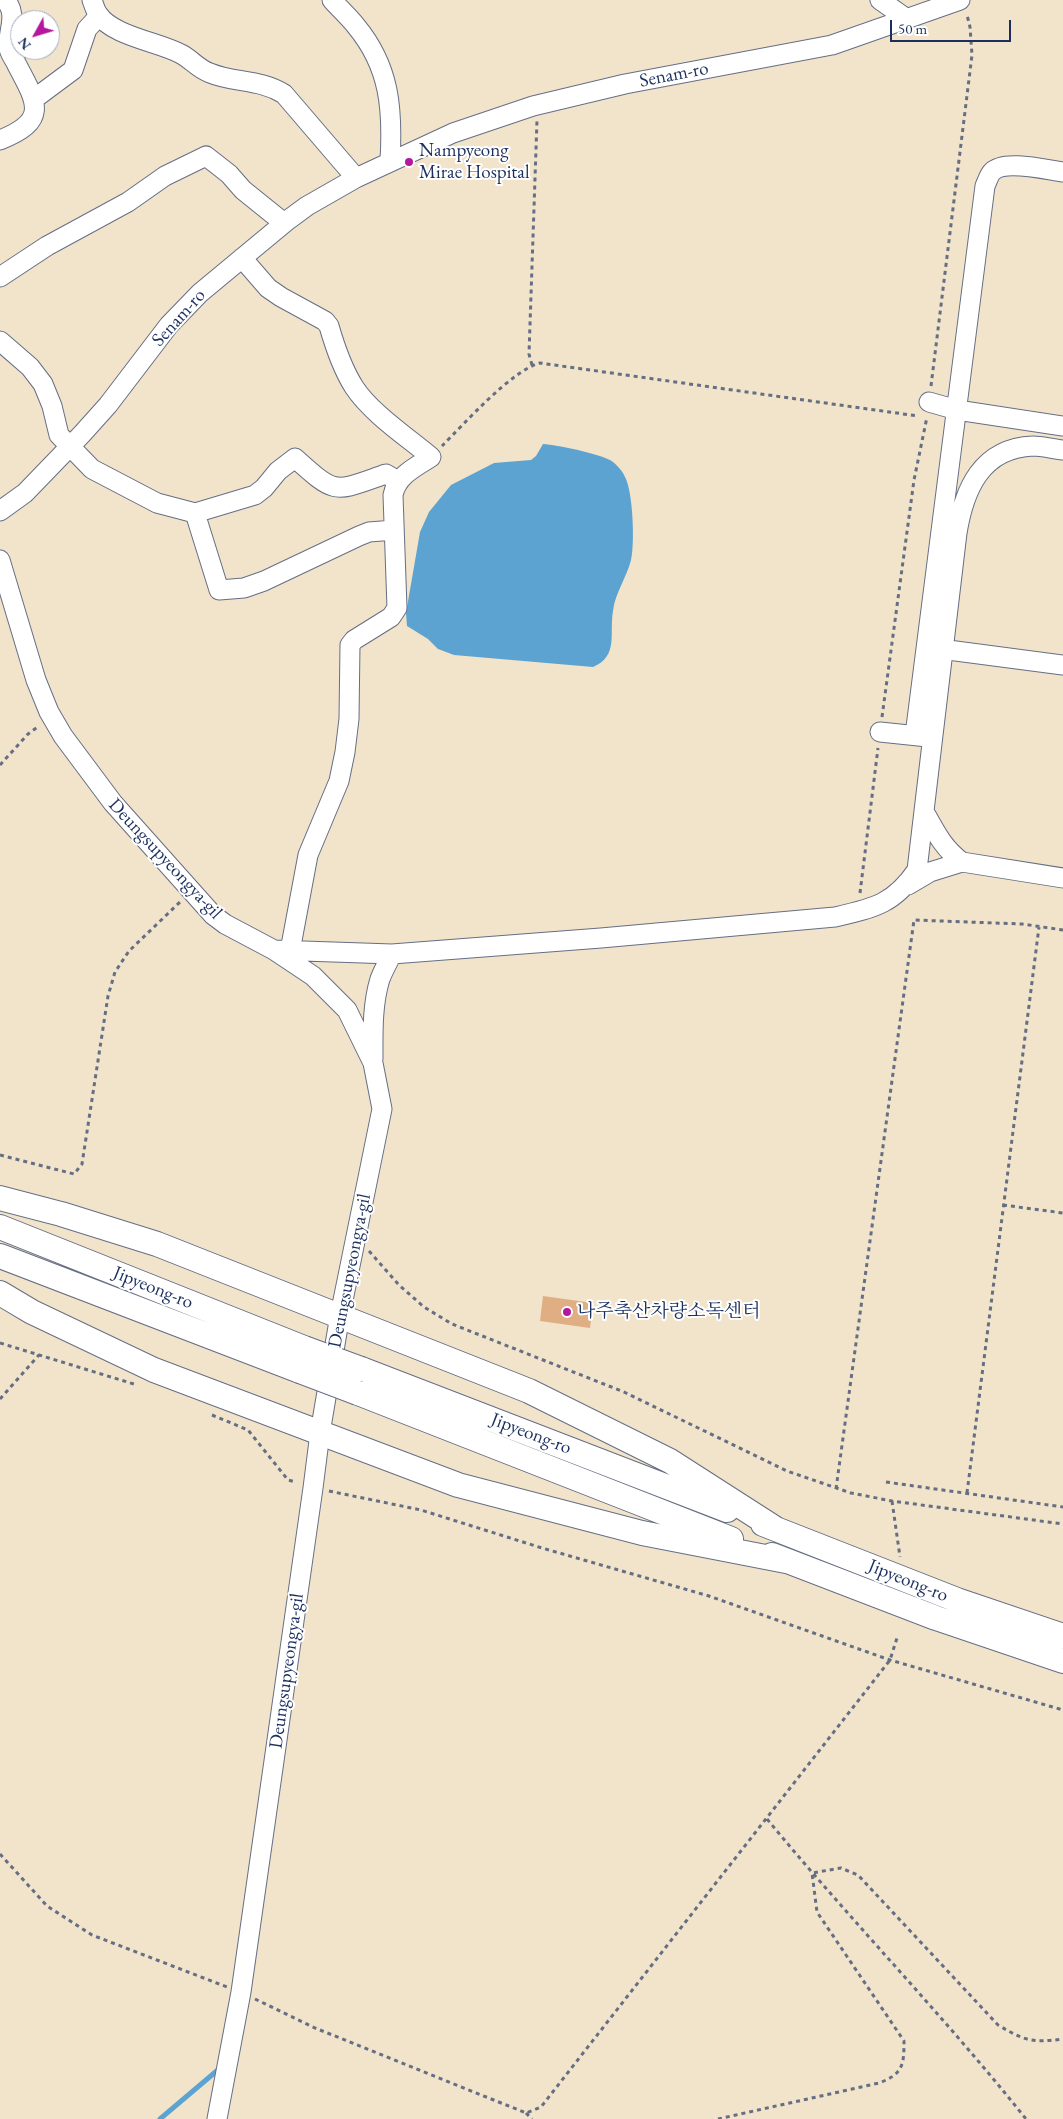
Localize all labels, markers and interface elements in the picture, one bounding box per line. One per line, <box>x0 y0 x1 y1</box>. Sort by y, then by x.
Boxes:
north arrow <box>10 10 60 60</box>
scale bar <box>893 10 1014 42</box>
text: 50 m <box>898 19 927 38</box>
text: N <box>14 34 35 54</box>
street label: Senam-ro <box>638 57 710 93</box>
place label: Nampyeong Mirae Hospital <box>419 140 529 184</box>
marker: Nampyeong Mirae Hospital <box>403 156 415 168</box>
street label: Senam-ro <box>147 285 211 351</box>
street label: Deungsupyeongya-gil <box>103 794 227 924</box>
street label: Deungsupyeongya-gil <box>324 1192 376 1350</box>
street label: Jipyeong-ro <box>110 1262 196 1314</box>
place label: 나주축산차량소독센터 <box>577 1301 761 1323</box>
marker: 나주축산차량소독센터 <box>561 1306 573 1318</box>
street label: Jipyeong-ro <box>488 1408 574 1460</box>
street label: Jipyeong-ro <box>865 1555 951 1607</box>
street label: Deungsupyeongya-gil <box>265 1592 309 1750</box>

